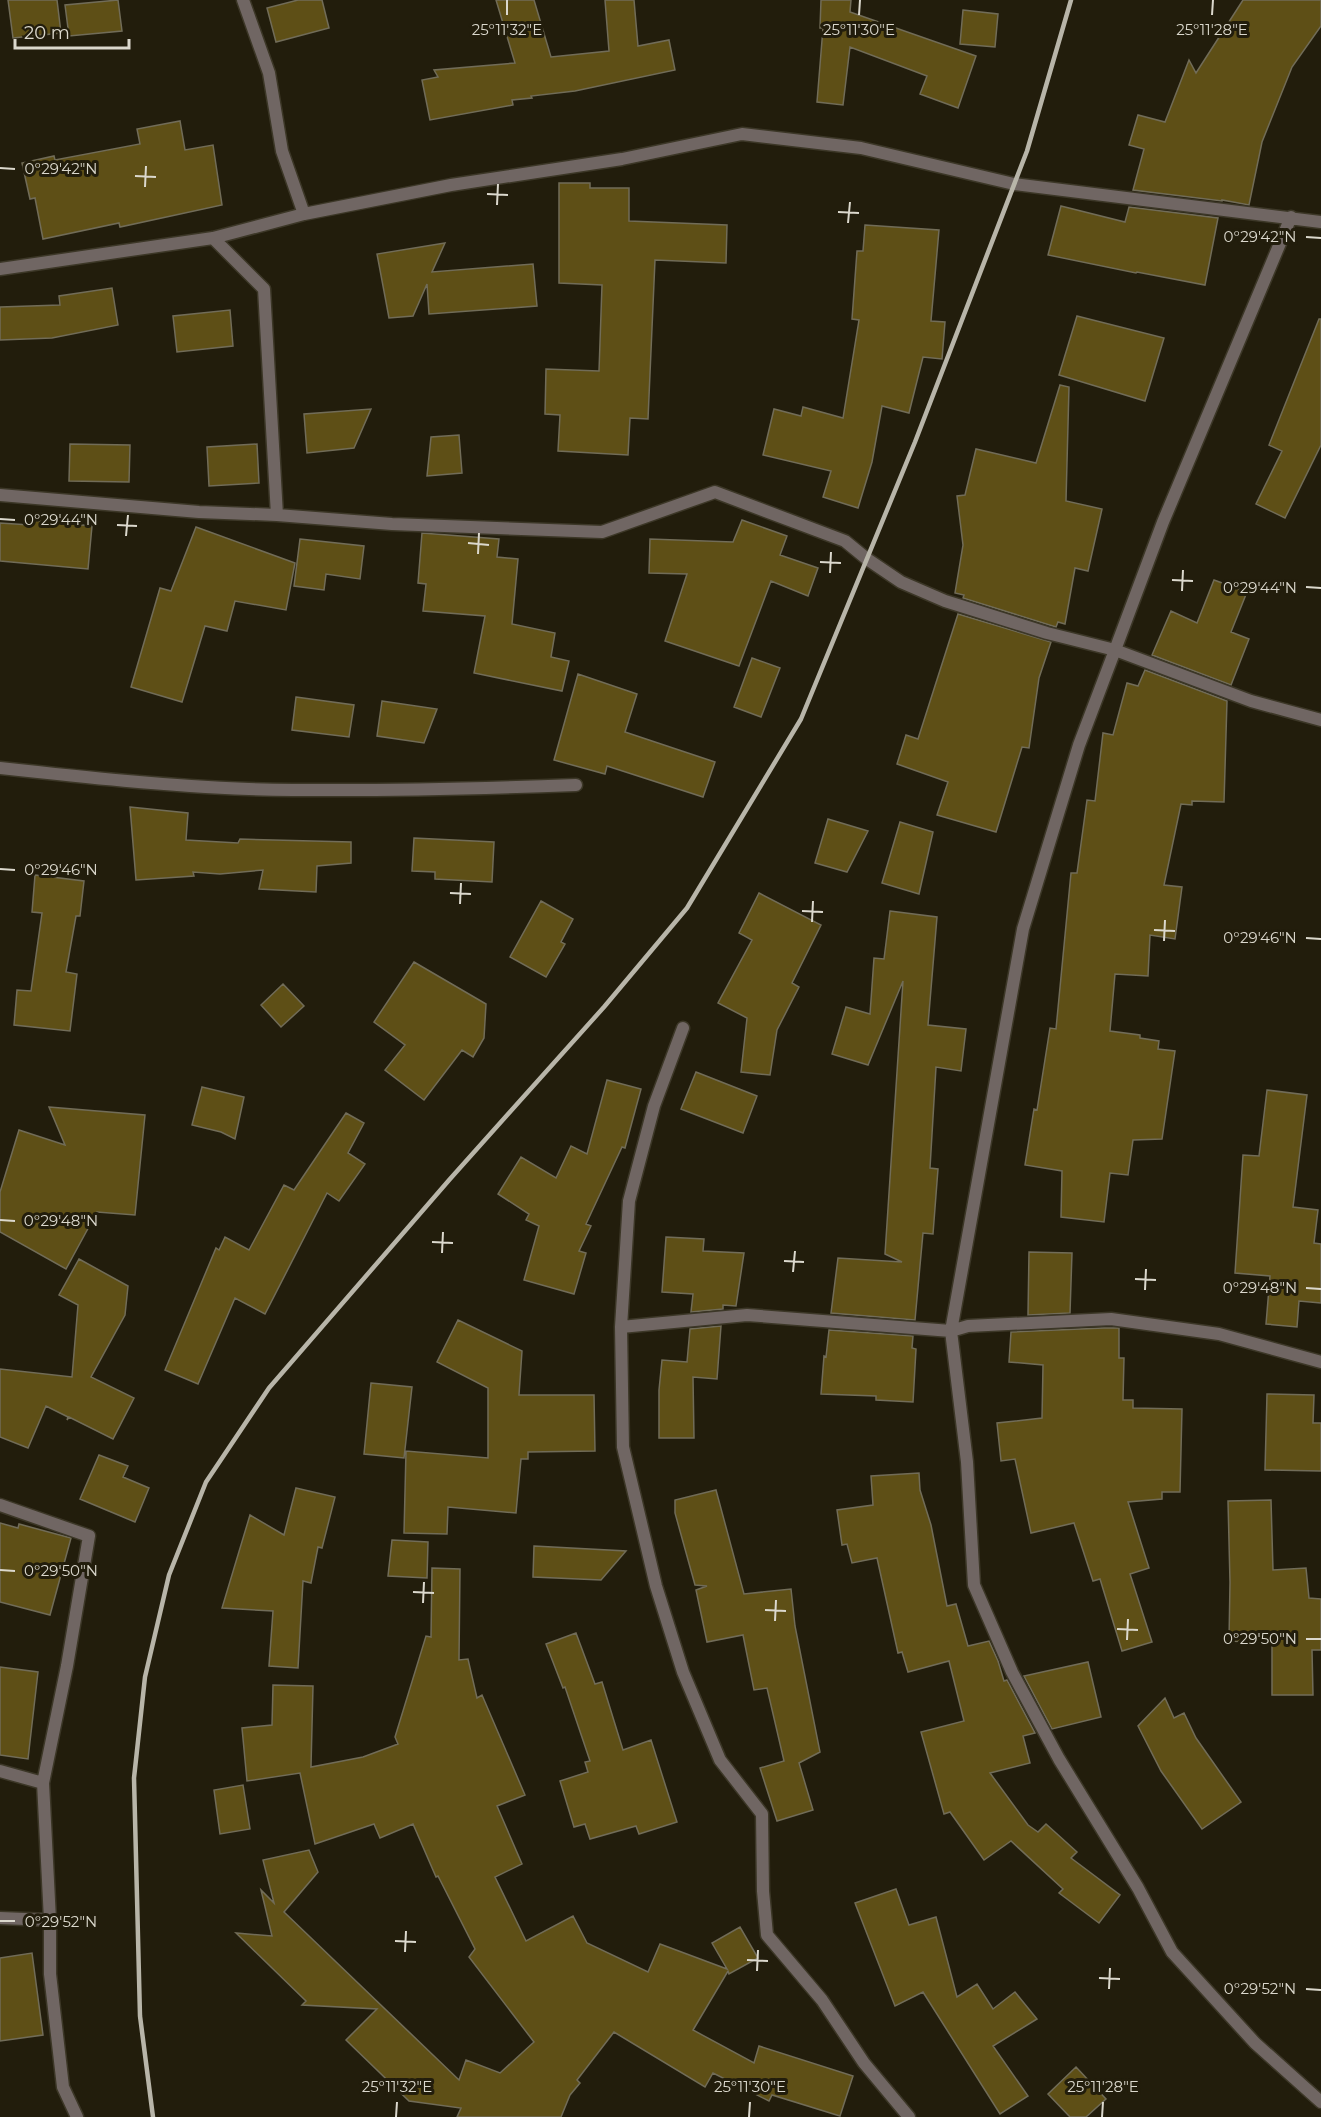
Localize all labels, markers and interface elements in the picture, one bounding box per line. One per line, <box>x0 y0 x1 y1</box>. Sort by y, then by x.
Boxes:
scale bar <box>15 12 129 50</box>
text: 25°11'32"E <box>472 20 542 39</box>
text: 25°11'30"E <box>823 20 895 39</box>
text: 25°11'28"E <box>1176 20 1248 39</box>
text: 20 m <box>24 22 70 44</box>
text: 0°29'42"N <box>24 159 98 178</box>
text: 0°29'42"N <box>1223 227 1297 246</box>
text: 0°29'44"N <box>24 510 98 529</box>
text: 0°29'44"N <box>1223 578 1297 597</box>
text: 0°29'46"N <box>24 860 98 879</box>
text: 0°29'46"N <box>1223 928 1297 947</box>
text: 0°29'48"N <box>24 1211 98 1230</box>
text: 0°29'48"N <box>1223 1278 1297 1297</box>
text: 0°29'50"N <box>24 1561 98 1580</box>
text: 0°29'50"N <box>1223 1629 1297 1648</box>
text: 0°29'52"N <box>25 1912 97 1931</box>
text: 0°29'52"N <box>1224 1979 1296 1998</box>
text: 25°11'32"E <box>362 2077 432 2096</box>
text: 25°11'30"E <box>714 2077 786 2096</box>
text: 25°11'28"E <box>1067 2077 1139 2096</box>

